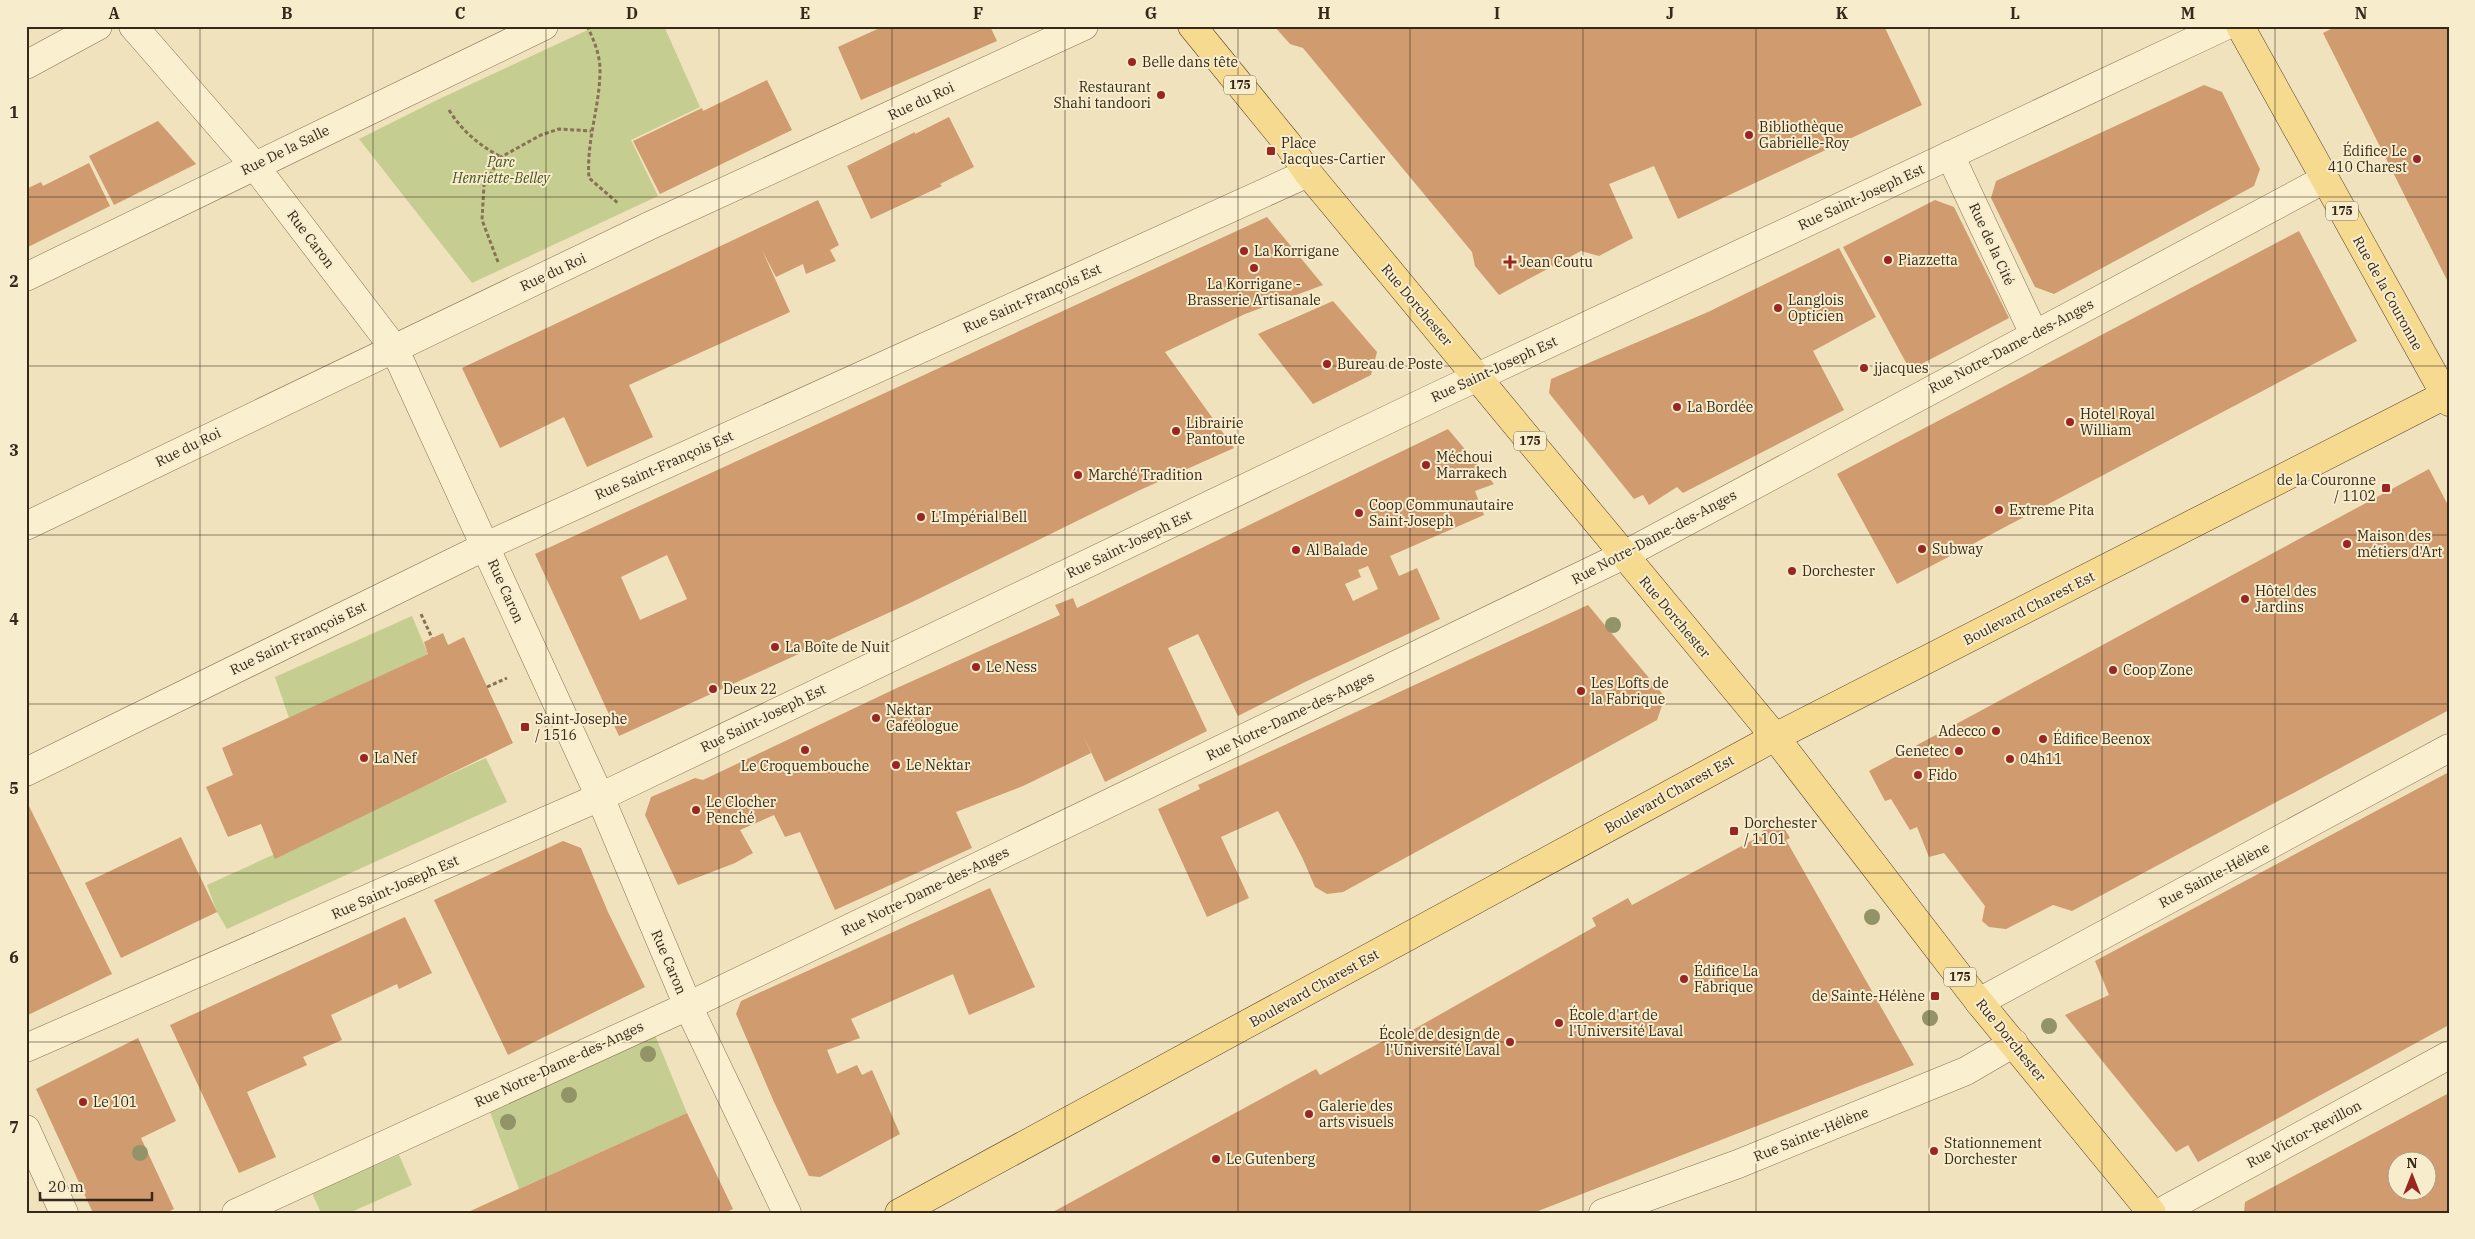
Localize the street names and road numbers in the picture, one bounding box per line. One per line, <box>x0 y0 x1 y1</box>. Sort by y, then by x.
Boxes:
road number: 175 <box>1224 76 1256 94</box>
street label: Rue du Roi <box>885 78 957 124</box>
street label: Rue De la Salle <box>238 121 332 179</box>
street label: Rue Saint-Joseph Est <box>1795 160 1927 234</box>
street label: Rue de la Cité <box>1965 200 2019 288</box>
road number: 175 <box>2326 202 2358 220</box>
street label: Rue Caron <box>283 206 339 272</box>
street label: Rue de la Couronne <box>2349 233 2427 353</box>
street label: Rue du Roi <box>517 249 589 295</box>
street label: Rue Saint-François Est <box>960 259 1104 337</box>
street label: Rue Dorchester <box>1377 260 1457 350</box>
street label: Rue Notre-Dame-des-Anges <box>1925 295 2097 397</box>
street label: Rue Saint-Joseph Est <box>1428 332 1560 406</box>
street label: Rue du Roi <box>152 423 224 471</box>
street label: Rue Saint-François Est <box>592 426 736 504</box>
road number: 175 <box>1514 432 1546 451</box>
street label: Rue Notre-Dame-des-Anges <box>1568 486 1740 588</box>
street label: Rue Saint-Joseph Est <box>1063 506 1195 582</box>
street label: Rue Caron <box>484 556 528 626</box>
street label: Boulevard Charest Est <box>1960 567 2098 649</box>
street label: Rue Dorchester <box>1635 572 1715 662</box>
street label: Rue Saint-François Est <box>227 597 369 679</box>
street label: Rue Notre-Dame-des-Anges <box>1203 667 1377 764</box>
street label: Rue Saint-Joseph Est <box>697 680 829 756</box>
street label: Boulevard Charest Est <box>1601 751 1737 837</box>
street label: Rue Sainte-Hélène <box>2156 838 2272 912</box>
street label: Rue Notre-Dame-des-Anges <box>838 842 1012 939</box>
street label: Rue Saint-Joseph Est <box>329 851 461 923</box>
street label: Rue Caron <box>647 927 691 997</box>
street label: Boulevard Charest Est <box>1246 945 1382 1031</box>
road number: 175 <box>1944 968 1976 986</box>
street label: Rue Dorchester <box>1972 995 2050 1086</box>
street label: Rue Notre-Dame-des-Anges <box>472 1017 646 1111</box>
street label: Rue Victor-Revillon <box>2243 1096 2365 1172</box>
street label: Rue Sainte-Hélène <box>1751 1103 1871 1165</box>

